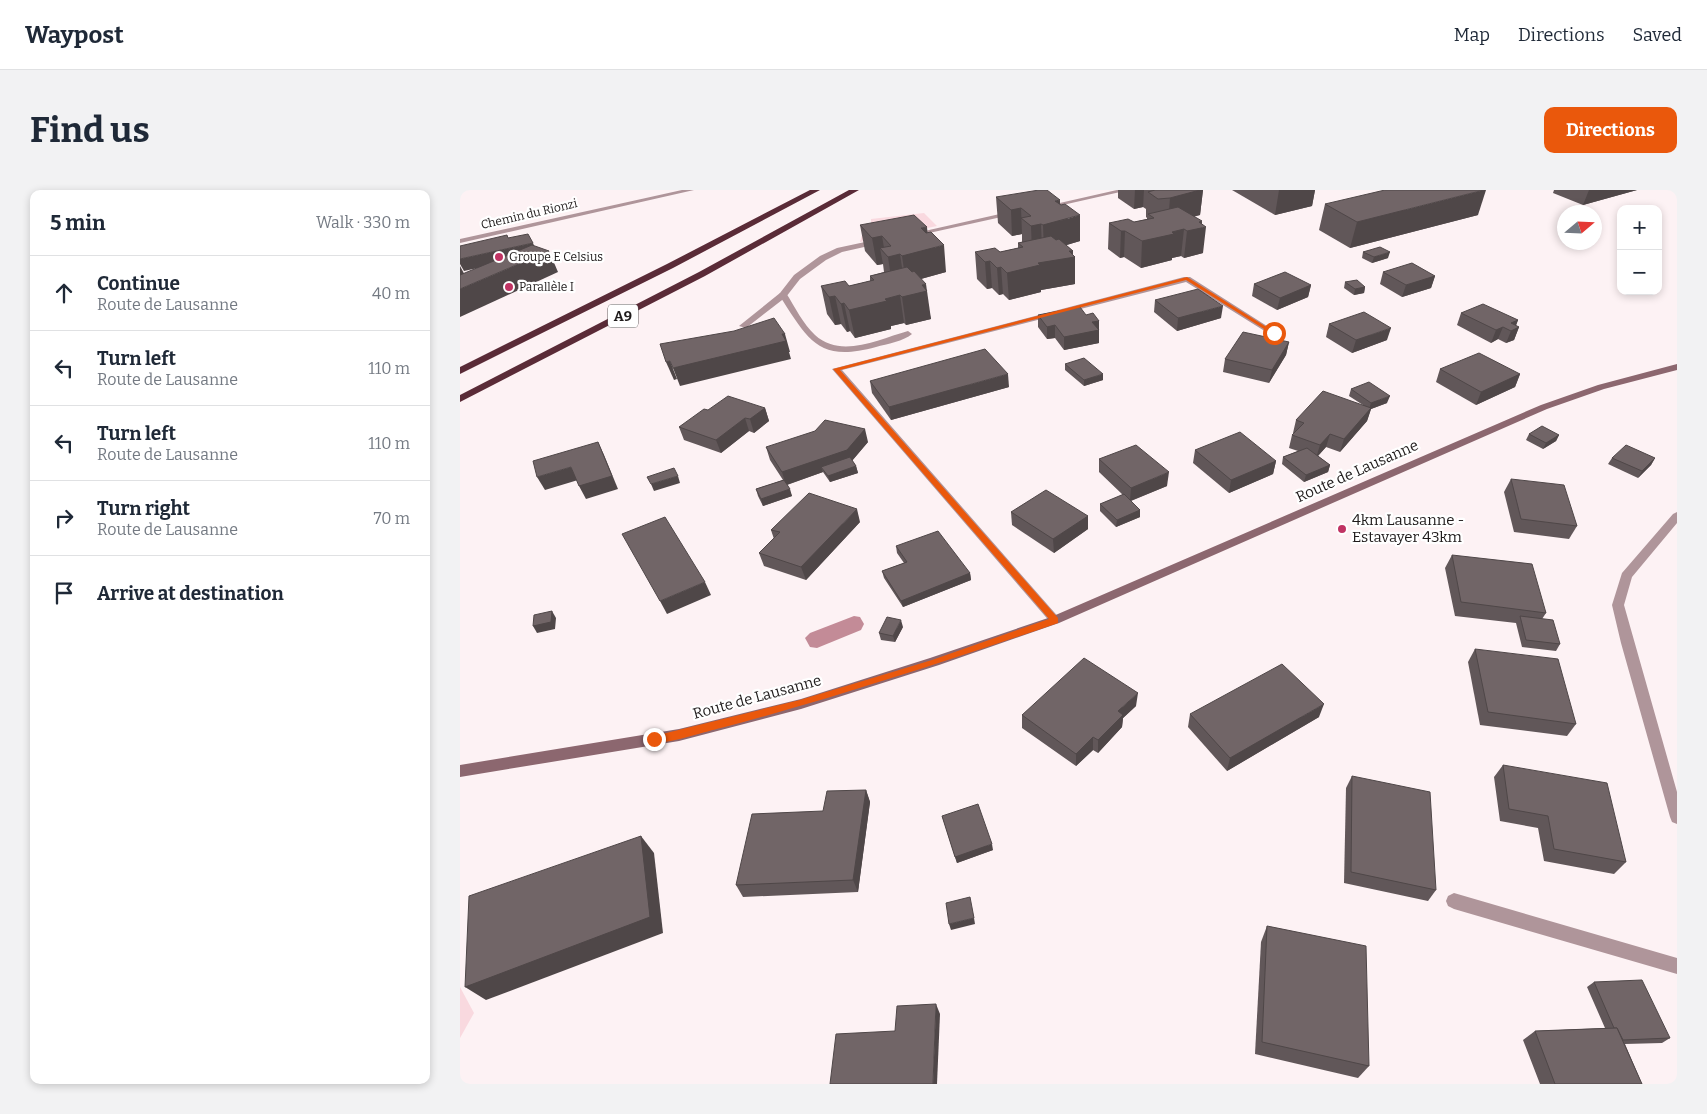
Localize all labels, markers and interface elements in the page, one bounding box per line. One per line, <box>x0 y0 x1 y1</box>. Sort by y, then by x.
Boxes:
text: Waypost <box>25 21 124 49</box>
text: Map <box>1454 24 1490 46</box>
text: Directions <box>1518 24 1605 46</box>
text: Saved <box>1633 24 1682 46</box>
button: Directions <box>1544 107 1677 153</box>
text: Find us <box>30 109 150 151</box>
street label: Chemin du Rionzi <box>479 196 579 232</box>
north arrow <box>1557 205 1602 250</box>
map controls <box>1617 205 1662 295</box>
button: + <box>1617 205 1662 250</box>
text: 5 min <box>50 210 106 236</box>
text: Walk · 330 m <box>316 213 410 232</box>
place label: Groupe E Celsius <box>509 250 603 264</box>
button: − <box>1617 250 1662 295</box>
marker: Groupe E Celsius <box>493 251 505 263</box>
text: Continue <box>97 272 180 295</box>
icon: ahead <box>50 279 78 307</box>
place label: Parallèle I <box>519 280 574 294</box>
marker: Parallèle I <box>503 281 515 293</box>
text: 40 m <box>372 284 410 303</box>
text: Route de Lausanne <box>97 295 238 314</box>
road number: A9 <box>608 304 638 328</box>
route start <box>1263 322 1286 345</box>
text: Turn left <box>97 347 176 370</box>
icon: left <box>50 354 78 382</box>
text: 110 m <box>368 359 410 378</box>
text: Route de Lausanne <box>97 370 238 389</box>
text: Turn left <box>97 422 176 445</box>
icon: left <box>50 429 78 457</box>
text: 110 m <box>368 434 410 453</box>
street label: Route de Lausanne <box>1293 436 1421 506</box>
text: Route de Lausanne <box>97 445 238 464</box>
text: Turn right <box>97 497 190 520</box>
icon: right <box>50 504 78 532</box>
text: 70 m <box>374 509 410 528</box>
place label: 4km Lausanne - Estavayer 43km <box>1352 511 1464 546</box>
text: Route de Lausanne <box>97 520 238 539</box>
marker: 4km Lausanne - Estavayer 43km <box>1336 523 1348 535</box>
icon: arrive <box>50 579 78 607</box>
text: Arrive at destination <box>97 582 284 605</box>
street label: Route de Lausanne <box>691 671 823 723</box>
route end <box>643 728 666 751</box>

